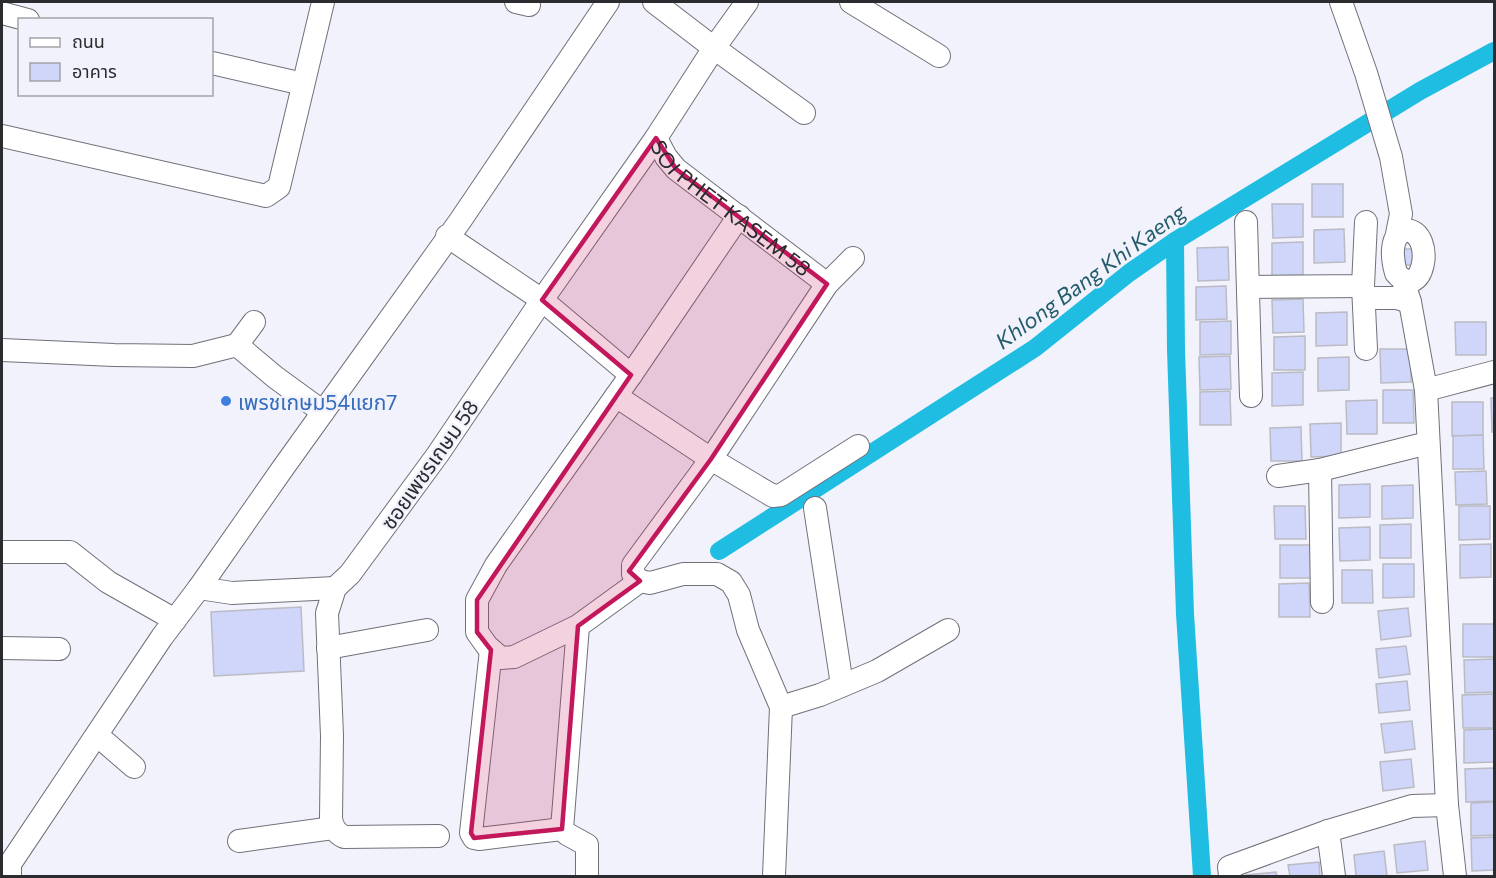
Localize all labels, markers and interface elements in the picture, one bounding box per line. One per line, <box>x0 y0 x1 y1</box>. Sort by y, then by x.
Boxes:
legend <box>18 18 213 96</box>
text: ถนน <box>72 30 105 52</box>
text: อาคาร <box>72 60 117 82</box>
street label: SOI PHET KASEM 58 <box>647 135 817 280</box>
water label: Khlong Bang Khi Kaeng <box>989 197 1191 354</box>
place label: เพรชเกษม54แยก7 <box>238 389 397 414</box>
marker: เพรชเกษม54แยก7 <box>219 394 233 408</box>
street label: ซอยเพชรเกษม 58 <box>375 394 483 534</box>

